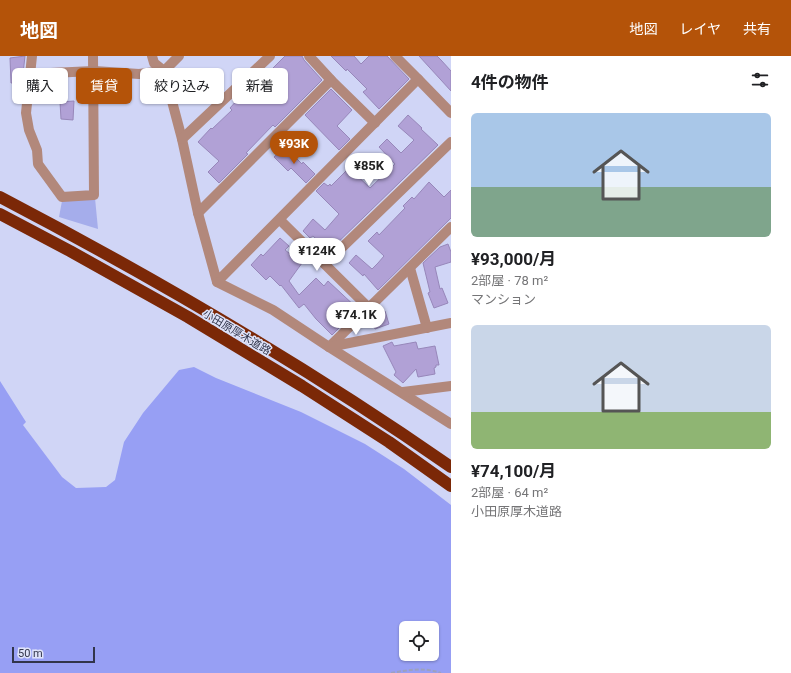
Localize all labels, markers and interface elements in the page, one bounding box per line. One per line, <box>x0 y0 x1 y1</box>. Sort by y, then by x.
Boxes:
text: 地図 <box>20 19 58 42</box>
text: 地図 <box>629 21 657 37</box>
text: レイヤ <box>679 21 721 37</box>
text: 共有 <box>743 21 771 37</box>
chip: 購入 <box>12 68 68 104</box>
chip: 賃貸 <box>76 68 132 104</box>
chip: 絞り込み <box>140 68 224 104</box>
chip: 新着 <box>232 68 288 104</box>
icon: filters <box>749 69 771 91</box>
text: 4件の物件 <box>471 72 549 92</box>
pin: ¥93K <box>270 131 318 165</box>
text: ¥93K <box>279 136 309 151</box>
icon: home <box>585 139 657 211</box>
pin: ¥85K <box>345 153 393 187</box>
text: ¥85K <box>354 158 384 173</box>
pin: ¥124K <box>289 238 345 272</box>
text: ¥124K <box>298 243 336 258</box>
text: ¥93,000/月 <box>471 249 556 269</box>
text: 2部屋 · 78 m² <box>471 273 548 288</box>
text: マンション <box>471 292 536 307</box>
pin: ¥74.1K <box>323 302 389 336</box>
street label: 小田原厚木道路 <box>200 307 273 358</box>
text: ¥74.1K <box>335 307 377 322</box>
icon: home <box>585 351 657 423</box>
text: ¥74,100/月 <box>471 461 556 481</box>
text: 2部屋 · 64 m² <box>471 485 548 500</box>
text: 小田原厚木道路 <box>471 504 562 519</box>
map controls <box>399 621 439 661</box>
button: locate <box>399 621 439 661</box>
scale bar <box>12 645 95 664</box>
text: 50 m <box>18 647 43 660</box>

